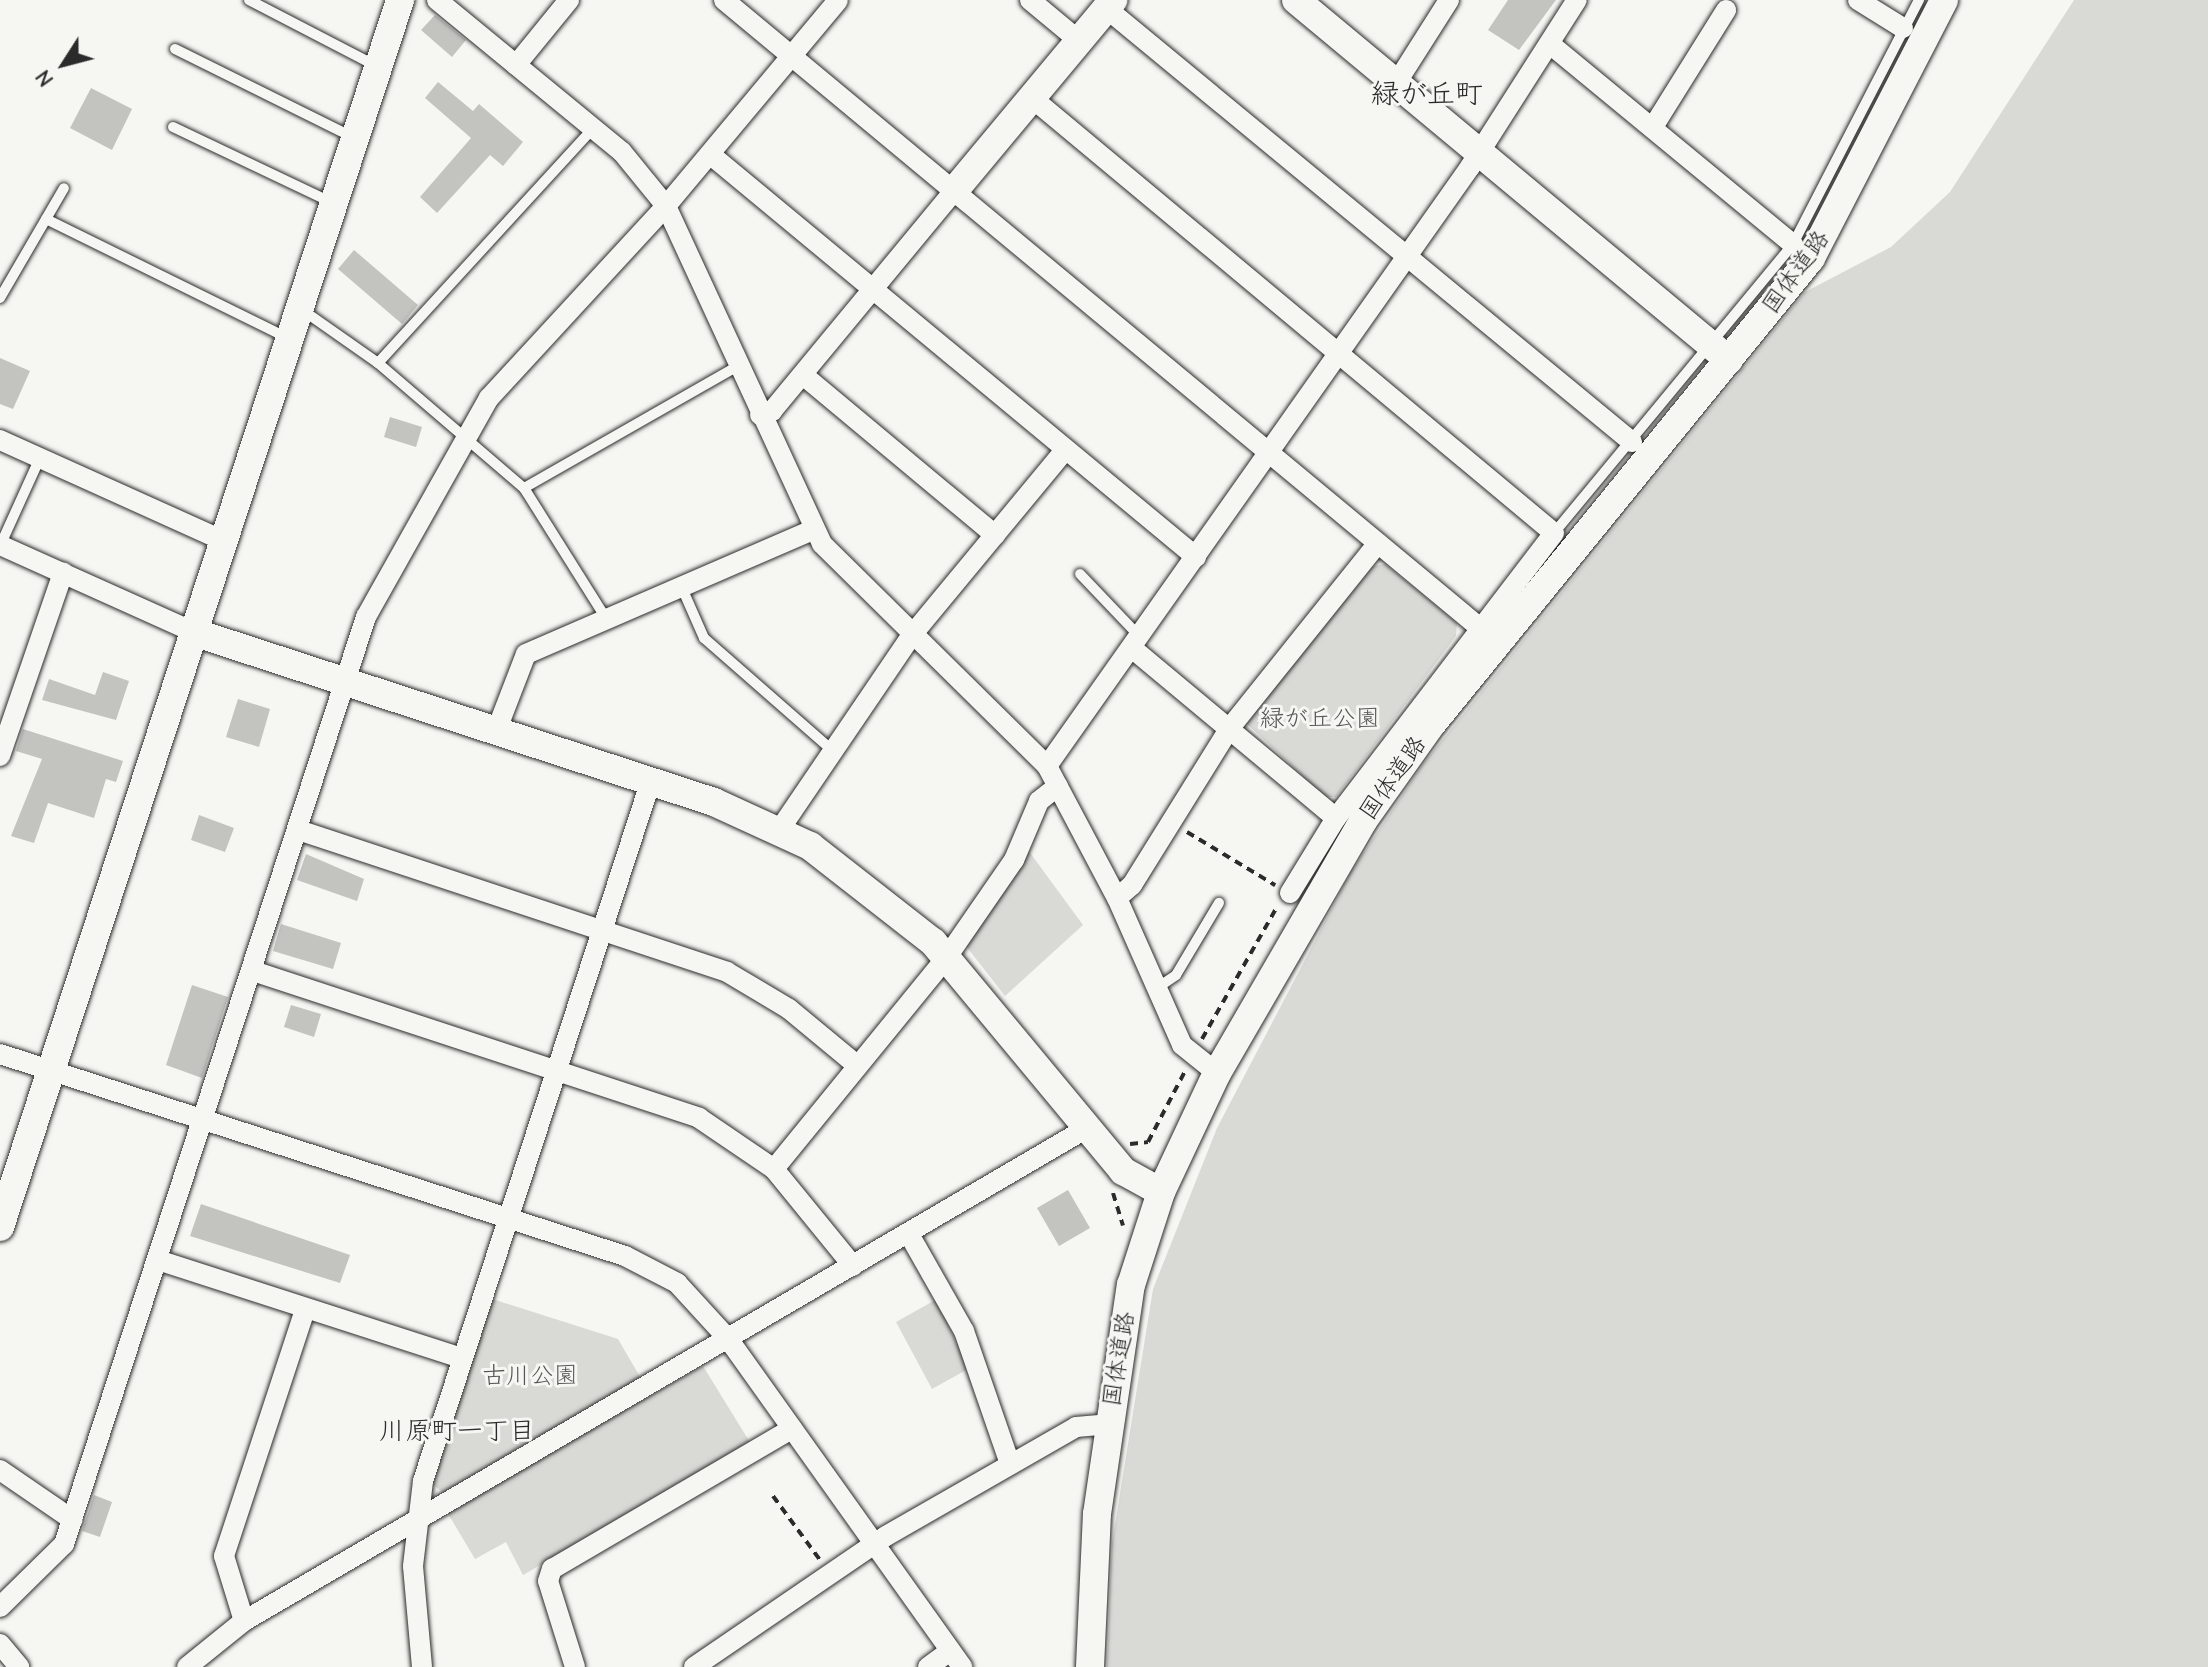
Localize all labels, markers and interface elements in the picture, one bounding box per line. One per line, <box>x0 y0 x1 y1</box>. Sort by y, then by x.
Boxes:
north arrow <box>24 24 104 104</box>
text: N <box>30 65 59 92</box>
district label: 緑が丘町 <box>1371 77 1483 111</box>
street label: 国体道路 <box>1756 225 1836 319</box>
park label: 緑が丘公園 <box>1260 705 1380 733</box>
street label: 国体道路 <box>1354 730 1432 826</box>
street label: 国体道路 <box>1097 1309 1141 1409</box>
park label: 古川公園 <box>482 1362 578 1390</box>
district label: 川原町一丁目 <box>379 1416 535 1448</box>

